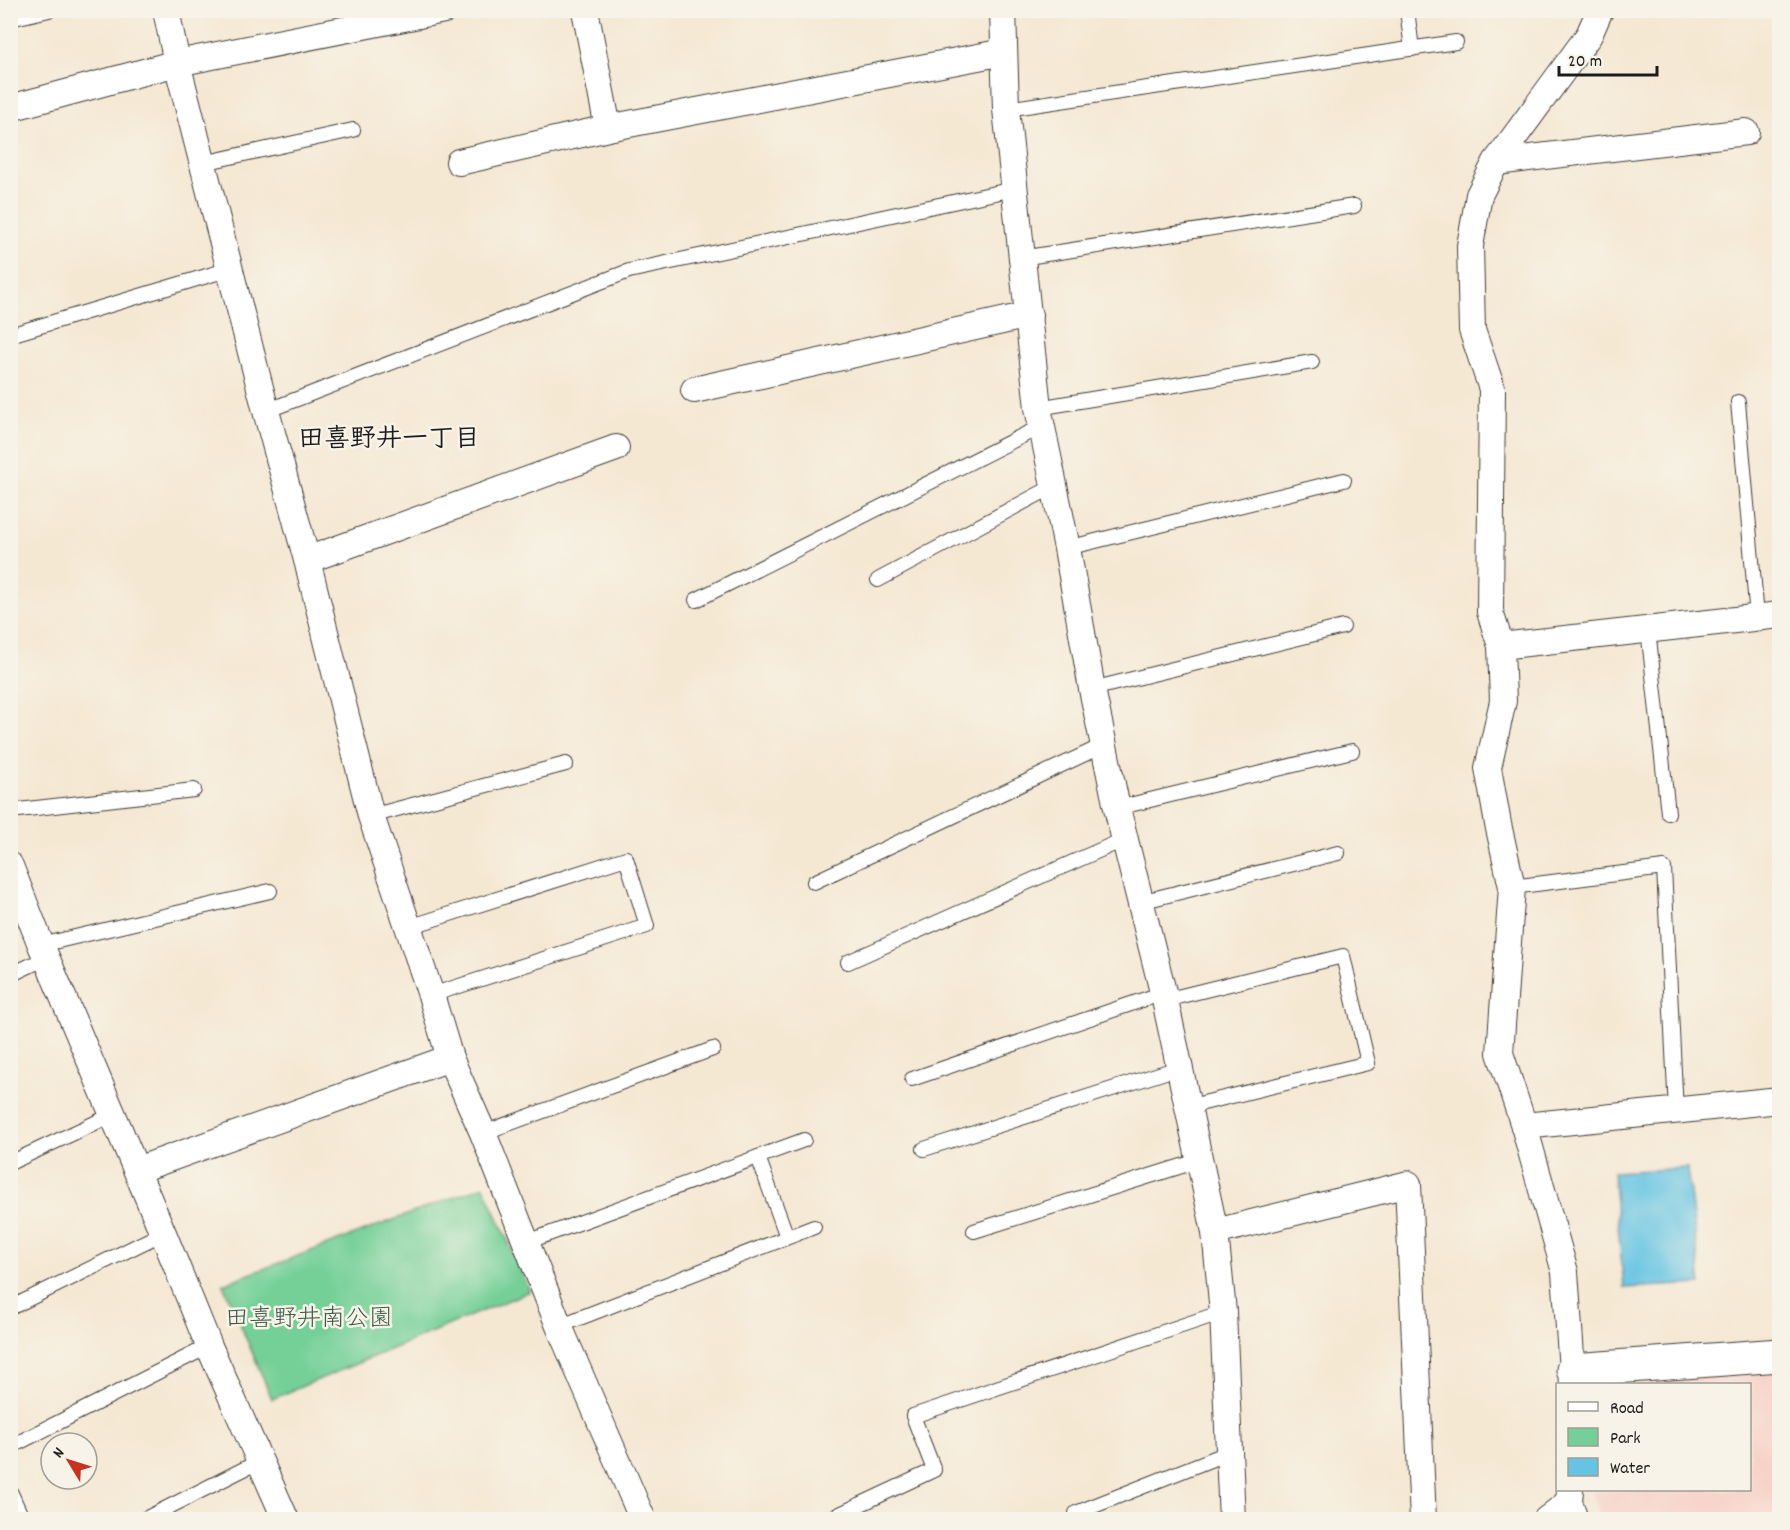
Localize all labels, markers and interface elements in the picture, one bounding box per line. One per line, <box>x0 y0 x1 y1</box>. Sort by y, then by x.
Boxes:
scale bar <box>1559 39 1656 77</box>
text: 20 m <box>1568 50 1602 75</box>
district label: 田喜野井一丁目 <box>298 422 480 459</box>
park label: 田喜野井南公園 <box>225 1303 393 1337</box>
legend <box>1556 1383 1751 1491</box>
text: Road <box>1610 1397 1644 1422</box>
text: Park <box>1610 1427 1641 1452</box>
north arrow <box>39 1431 99 1491</box>
text: N <box>48 1443 71 1463</box>
text: Water <box>1610 1457 1650 1482</box>

